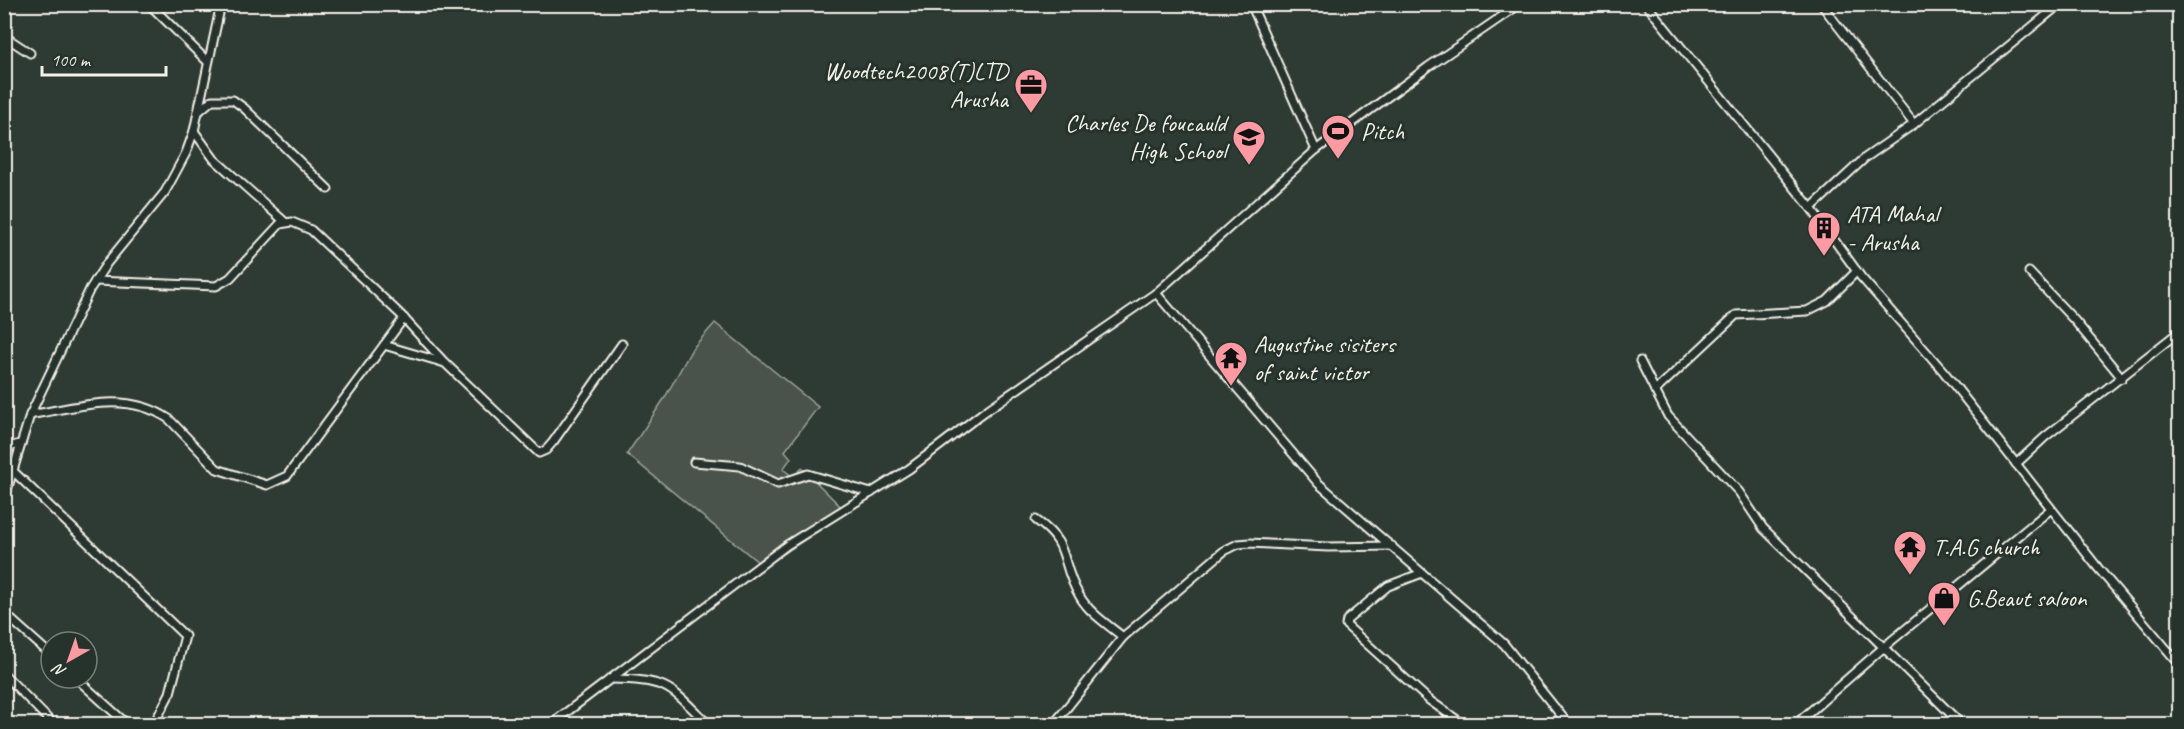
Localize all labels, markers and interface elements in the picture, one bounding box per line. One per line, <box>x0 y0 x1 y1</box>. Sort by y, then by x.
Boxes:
scale bar <box>42 39 166 77</box>
text: 100 m <box>51 49 92 71</box>
place label: Woodtech2008(T)LTD Arusha <box>824 56 1010 114</box>
office icon: Woodtech2008(T)LTD Arusha <box>1013 67 1049 114</box>
place label: Charles De foucauld High School <box>1065 108 1230 166</box>
sports icon: Pitch <box>1320 113 1356 160</box>
place label: Pitch <box>1361 116 1405 146</box>
school or university icon: Charles De foucauld High School <box>1231 119 1267 166</box>
place label: ATA Mahal - Arusha <box>1847 199 1942 257</box>
building icon: ATA Mahal - Arusha <box>1806 210 1842 257</box>
place label: Augustine sisiters of saint victor <box>1254 329 1397 387</box>
temple icon: Augustine sisiters of saint victor <box>1213 340 1249 387</box>
temple icon: T.A.G church <box>1892 529 1928 576</box>
place label: T.A.G church <box>1933 532 2040 562</box>
shop icon: G.Beaut saloon <box>1926 580 1962 627</box>
place label: G.Beaut saloon <box>1967 583 2088 613</box>
north arrow <box>39 630 99 690</box>
text: N <box>47 658 70 682</box>

